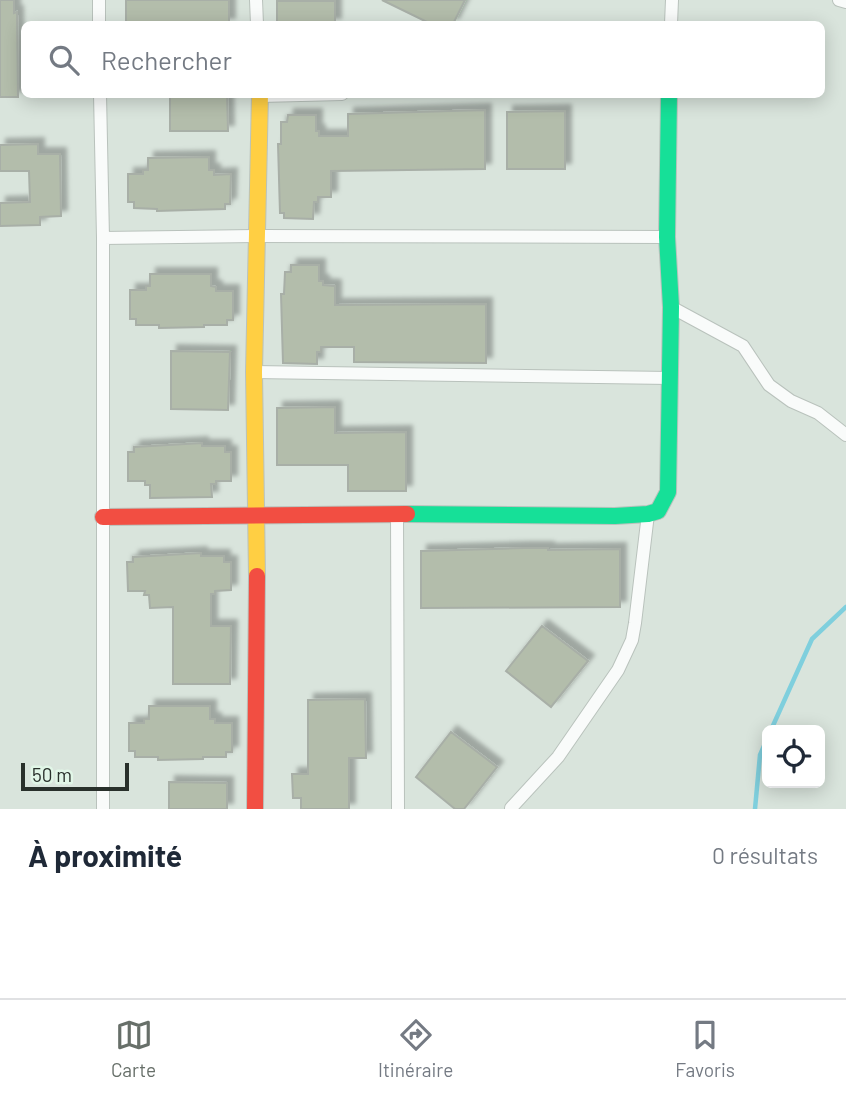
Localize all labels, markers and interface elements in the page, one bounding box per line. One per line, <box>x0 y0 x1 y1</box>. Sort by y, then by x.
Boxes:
search box <box>21 21 825 98</box>
icon: search <box>45 41 83 79</box>
text: Rechercher <box>101 44 232 75</box>
map controls <box>762 725 825 788</box>
button: locate <box>762 725 825 788</box>
scale bar <box>21 760 130 792</box>
text: 50 m <box>32 763 72 786</box>
text: À proximité <box>28 837 182 873</box>
text: 0 résultats <box>712 841 818 869</box>
tab: Carte <box>111 1016 156 1081</box>
tab: Itinéraire <box>378 1016 453 1081</box>
tab: Favoris <box>675 1016 735 1081</box>

